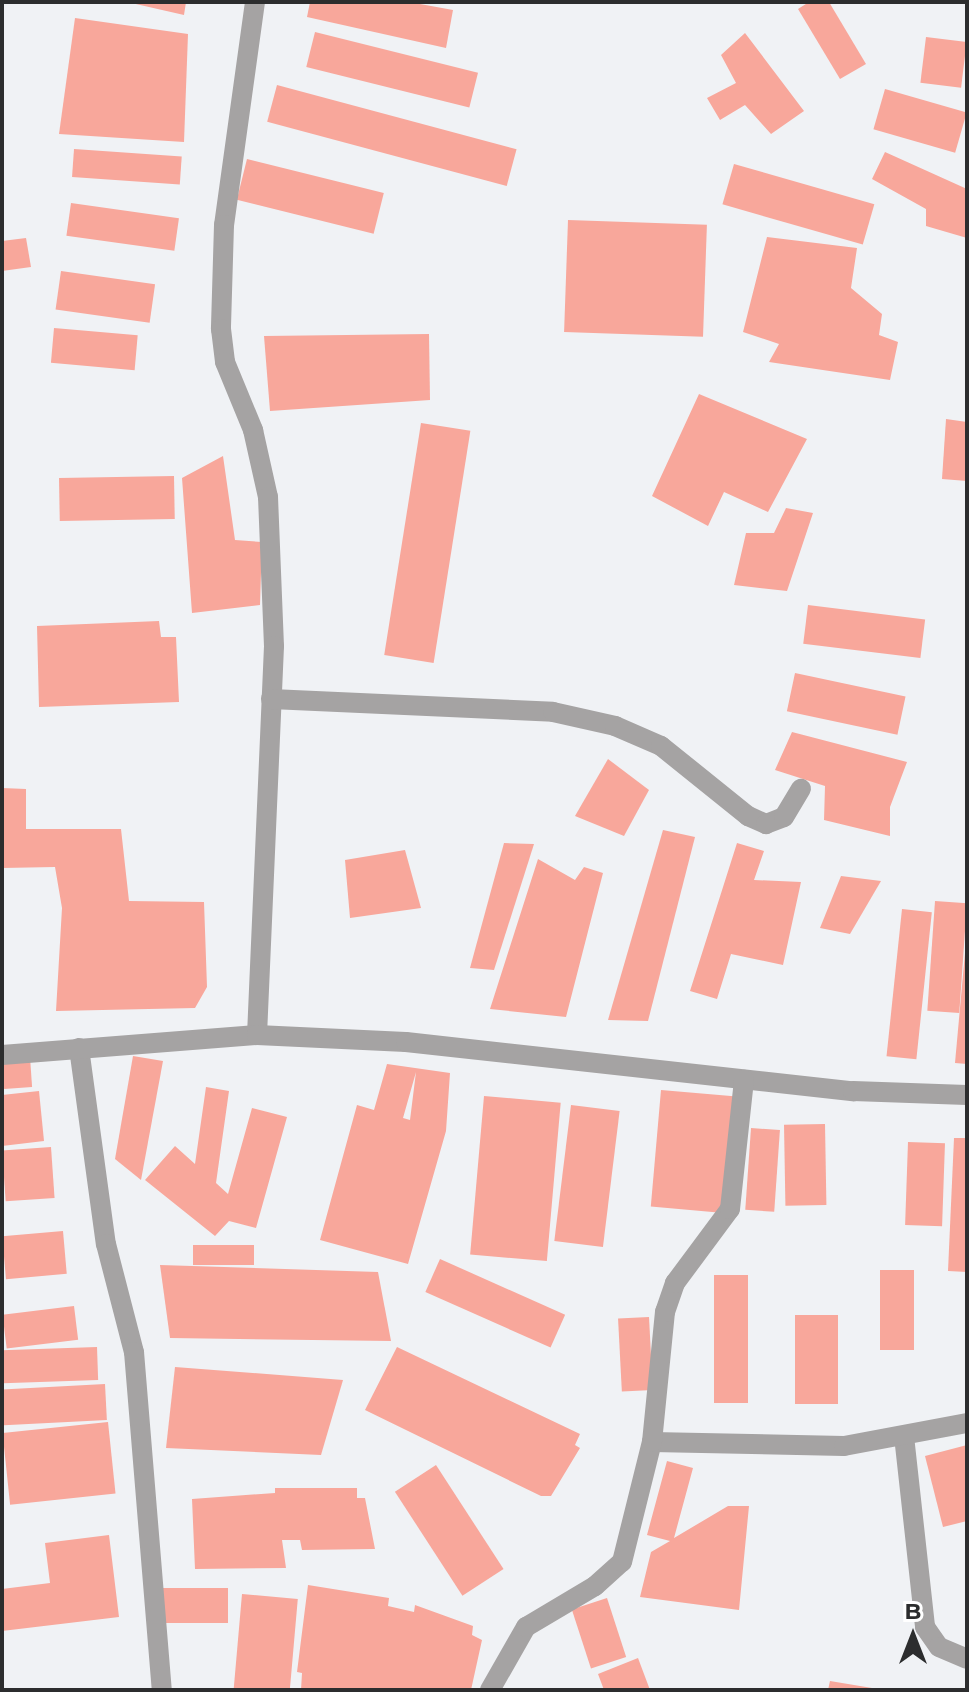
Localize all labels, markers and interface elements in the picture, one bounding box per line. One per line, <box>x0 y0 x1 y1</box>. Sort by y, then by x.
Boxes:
north arrow <box>873 1596 953 1676</box>
text: B <box>905 1598 921 1625</box>

